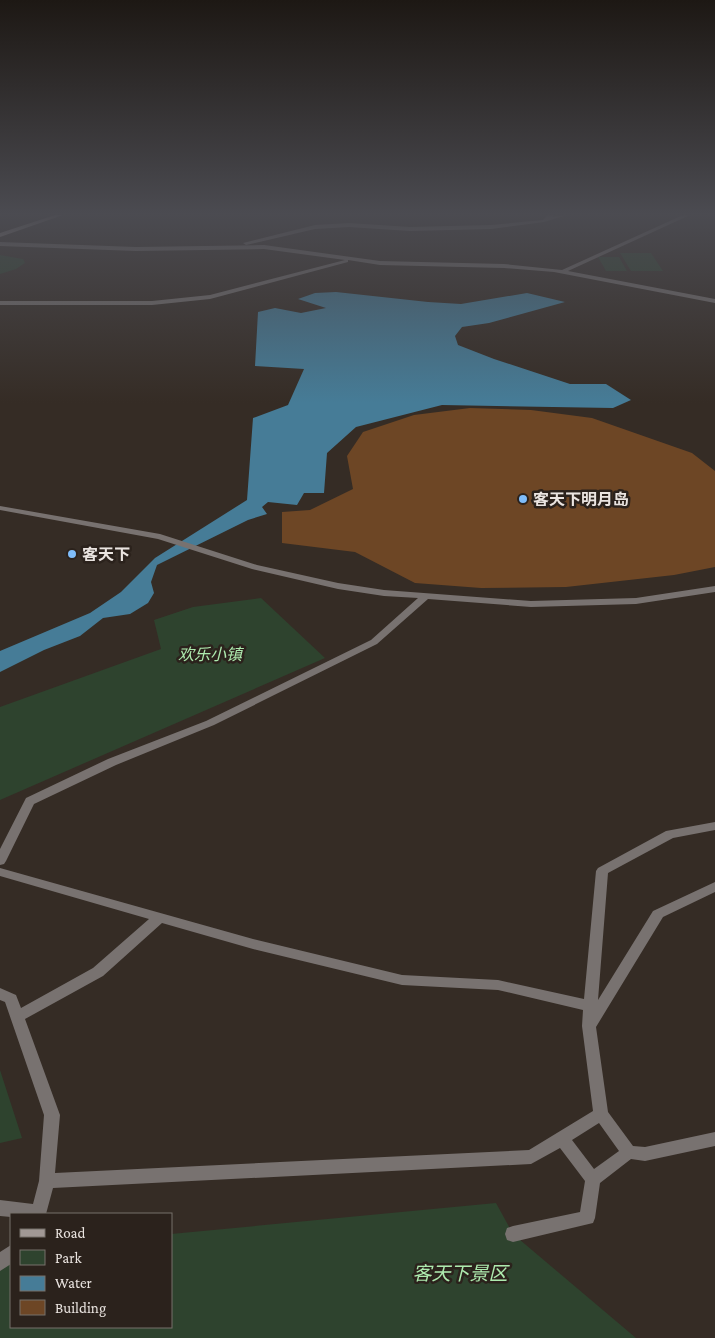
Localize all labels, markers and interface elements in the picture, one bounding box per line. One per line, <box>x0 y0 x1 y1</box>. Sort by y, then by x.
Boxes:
place label: 客天下明月岛 <box>533 491 629 508</box>
marker: 客天下明月岛 <box>517 493 529 505</box>
place label: 客天下 <box>82 546 130 563</box>
marker: 客天下 <box>66 548 78 560</box>
park label: 欢乐小镇 <box>178 646 245 663</box>
legend <box>10 1213 172 1328</box>
text: Road <box>55 1225 86 1241</box>
text: Park <box>55 1250 82 1266</box>
park label: 客天下景区 <box>412 1263 510 1284</box>
text: Water <box>55 1275 92 1291</box>
text: Building <box>55 1300 106 1317</box>

